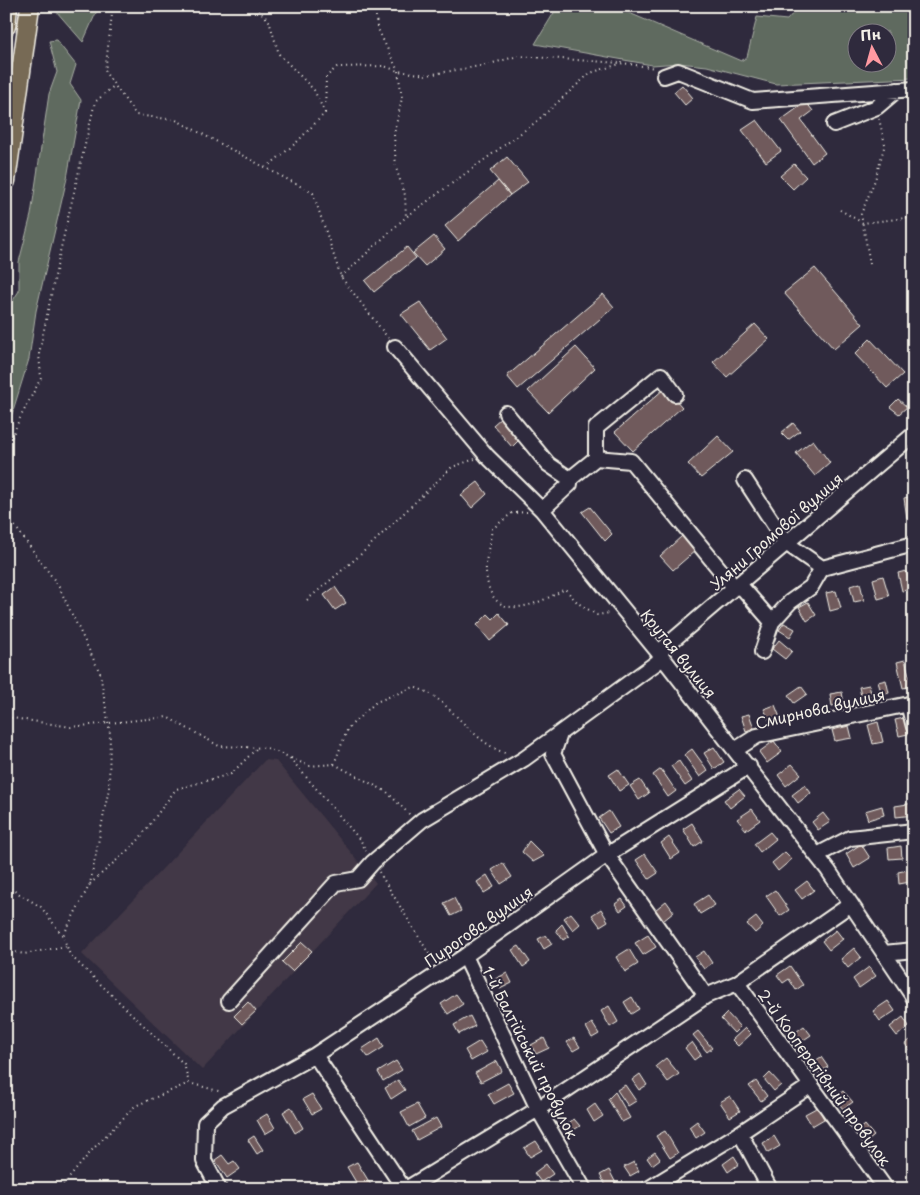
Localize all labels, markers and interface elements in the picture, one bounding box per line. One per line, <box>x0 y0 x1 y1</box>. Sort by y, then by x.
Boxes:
north arrow <box>848 22 898 72</box>
text: Пн <box>859 23 882 46</box>
street label: Уляни Громової вулиця <box>705 467 847 595</box>
street label: Крутая вулиця <box>636 603 722 703</box>
street label: Смирнова вулиця <box>753 682 887 734</box>
street label: Пирогова вулиця <box>419 880 537 972</box>
street label: 1-й Балтійський провулок <box>477 962 585 1142</box>
street label: 2-й Коопєратівний провулок <box>753 984 897 1170</box>

